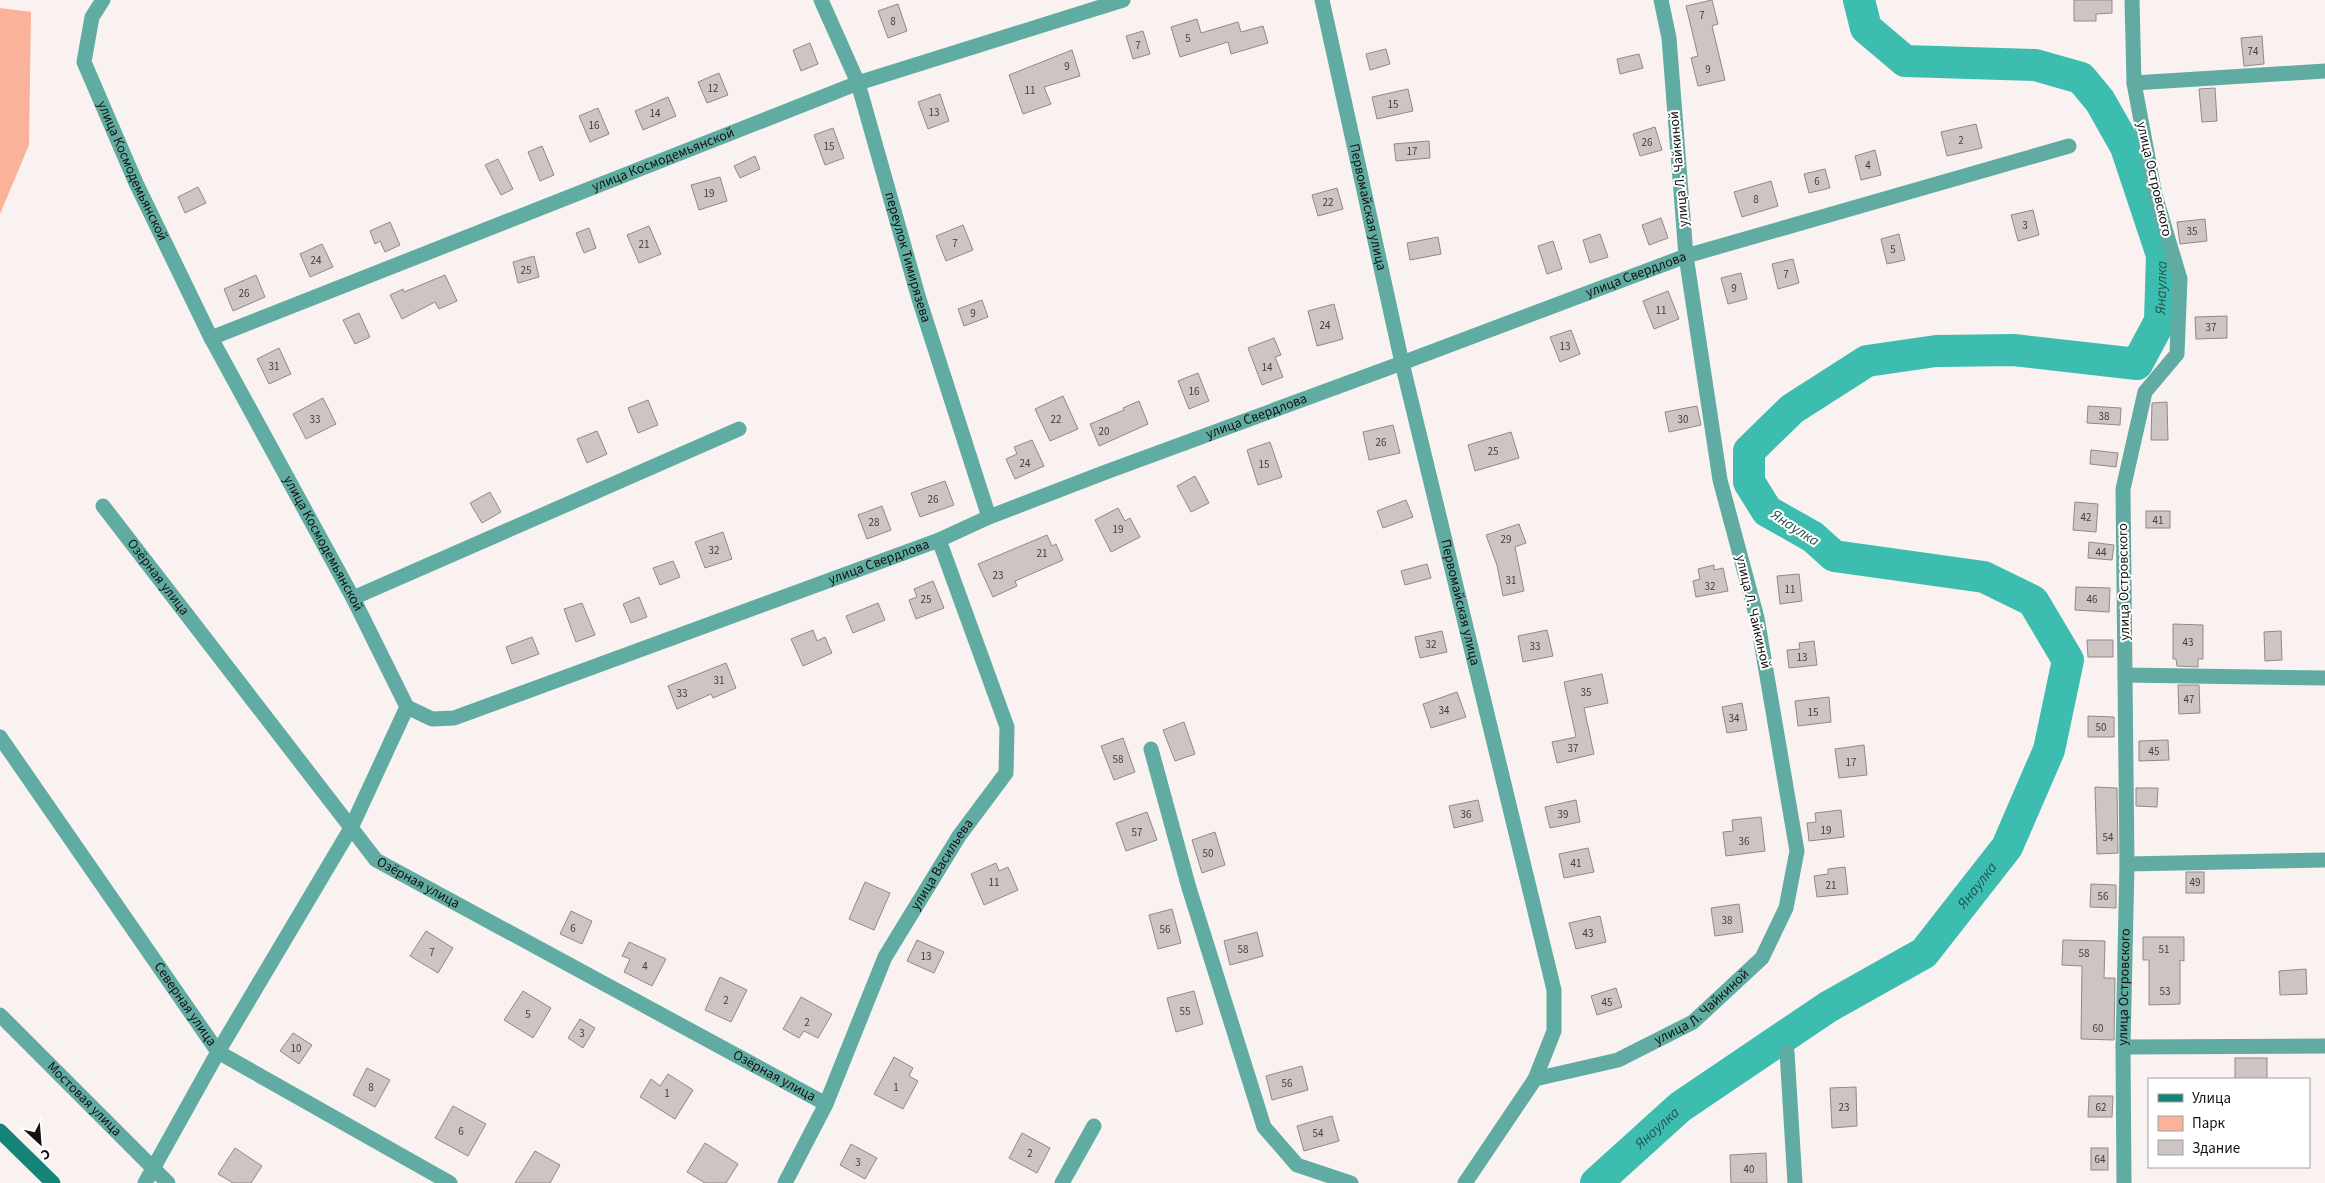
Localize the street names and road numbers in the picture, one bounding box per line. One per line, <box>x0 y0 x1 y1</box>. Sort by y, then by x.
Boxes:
street label: улица Космодемьянской <box>92 98 173 244</box>
street label: улица Л. Чайкиной <box>1664 110 1694 228</box>
street label: улица Островского <box>2131 120 2177 238</box>
street label: улица Космодемьянской <box>589 123 737 197</box>
street label: Первомайская улица <box>1344 142 1391 272</box>
street label: переулок Тимирязева <box>879 190 936 325</box>
street label: улица Свердлова <box>1583 247 1689 303</box>
street label: улица Свердлова <box>1203 389 1310 444</box>
street label: улица Космодемьянской <box>278 472 368 615</box>
street label: улица Островского <box>2113 523 2135 641</box>
street label: улица Свердлова <box>825 534 932 590</box>
street label: Озёрная улица <box>122 535 194 620</box>
street label: Первомайская улица <box>1435 537 1485 668</box>
street label: улица Л. Чайкиной <box>1730 553 1776 671</box>
street label: улица Васильева <box>906 815 978 914</box>
street label: Озёрная улица <box>373 852 463 914</box>
street label: улица Островского <box>2113 928 2136 1046</box>
street label: Северная улица <box>149 958 221 1050</box>
street label: улица Л. Чайкиной <box>1651 964 1754 1050</box>
street label: Озёрная улица <box>729 1045 819 1107</box>
street label: Мостовая улица <box>42 1057 126 1141</box>

